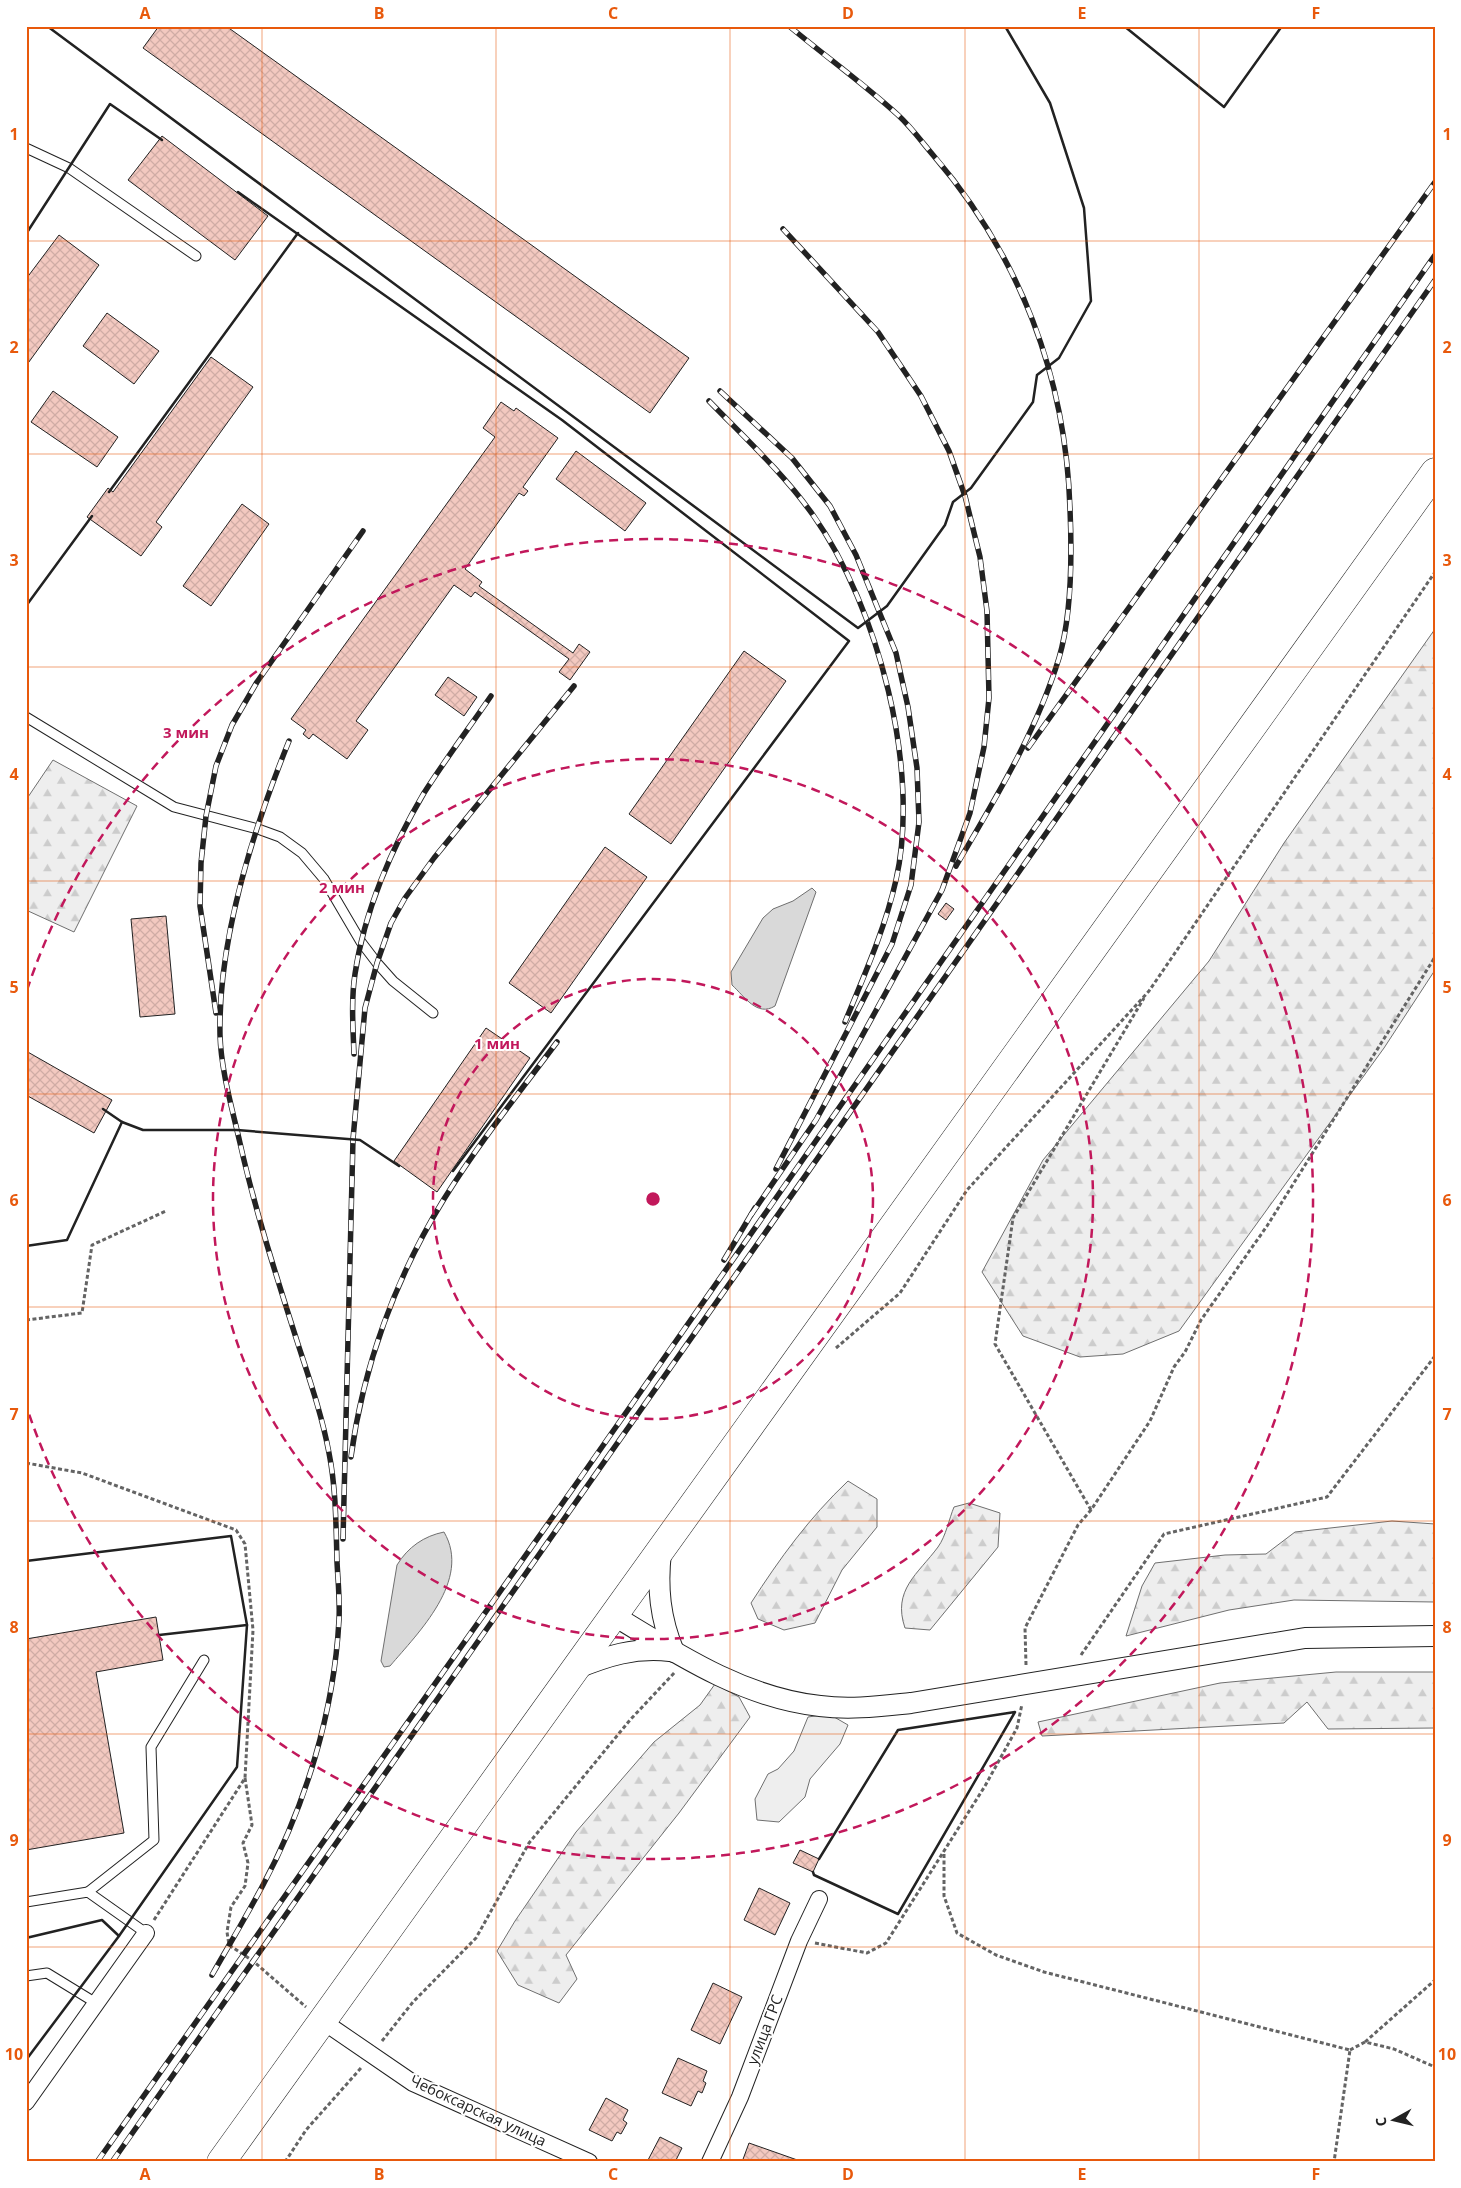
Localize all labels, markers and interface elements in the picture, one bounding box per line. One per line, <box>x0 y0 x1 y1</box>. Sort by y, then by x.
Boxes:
text: A <box>139 2 151 24</box>
text: B <box>374 2 384 24</box>
text: C <box>608 2 618 24</box>
text: D <box>842 2 854 24</box>
text: E <box>1078 2 1087 24</box>
text: F <box>1312 2 1320 24</box>
text: 1 <box>9 123 19 145</box>
text: 1 <box>1442 123 1452 145</box>
text: 2 <box>9 336 19 358</box>
text: 2 <box>1442 336 1452 358</box>
text: 3 <box>9 549 19 571</box>
text: 3 <box>1442 549 1452 571</box>
text: 3 мин <box>163 722 209 742</box>
text: 4 <box>9 763 19 785</box>
text: 4 <box>1442 763 1452 785</box>
text: 2 мин <box>319 877 365 897</box>
text: 5 <box>9 976 19 998</box>
text: 5 <box>1442 976 1452 998</box>
text: 1 мин <box>474 1033 520 1053</box>
text: 6 <box>9 1189 19 1211</box>
text: 6 <box>1442 1189 1452 1211</box>
centre of rings <box>644 1190 662 1208</box>
text: 7 <box>9 1403 19 1425</box>
text: 7 <box>1442 1403 1452 1425</box>
text: 8 <box>9 1616 19 1638</box>
text: 8 <box>1442 1616 1452 1638</box>
text: 9 <box>9 1829 19 1851</box>
text: 9 <box>1442 1829 1452 1851</box>
street label: улица ГРС <box>742 1992 787 2068</box>
text: 10 <box>5 2043 23 2065</box>
text: 10 <box>1438 2043 1456 2065</box>
street label: Чебоксарская улица <box>407 2070 550 2150</box>
north arrow <box>1368 2096 1418 2146</box>
text: С <box>1371 2116 1391 2128</box>
text: A <box>139 2163 151 2185</box>
text: B <box>374 2163 384 2185</box>
text: C <box>608 2163 618 2185</box>
text: D <box>842 2163 854 2185</box>
text: E <box>1078 2163 1087 2185</box>
text: F <box>1312 2163 1320 2185</box>

